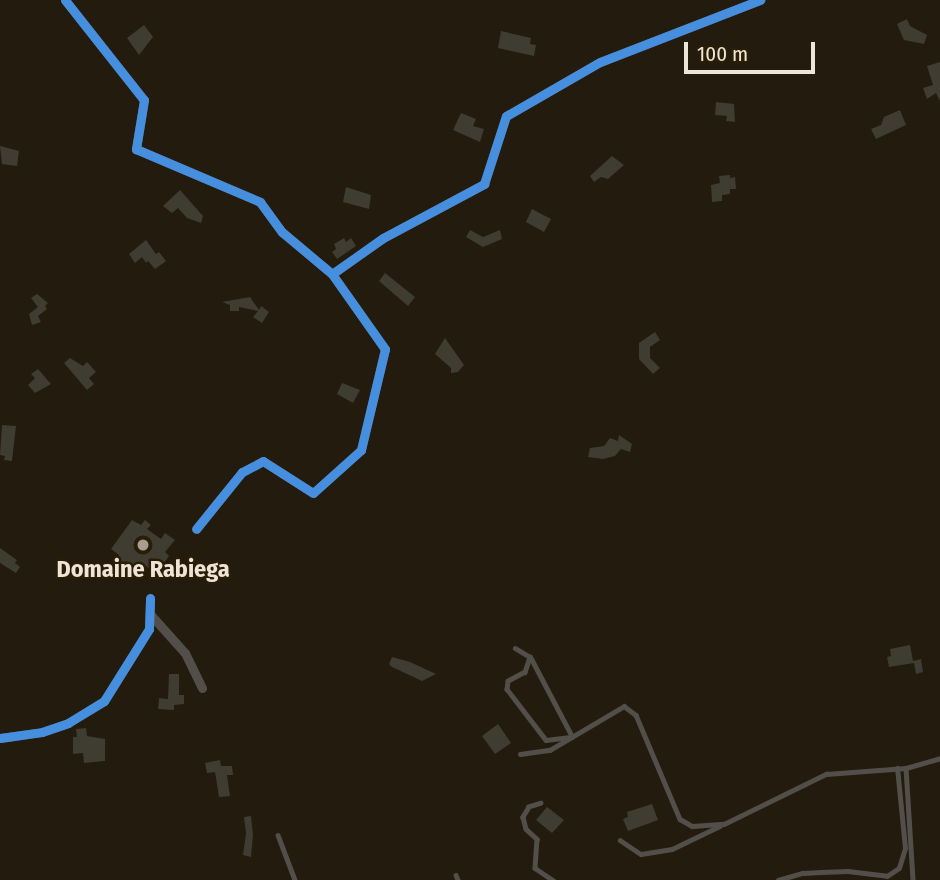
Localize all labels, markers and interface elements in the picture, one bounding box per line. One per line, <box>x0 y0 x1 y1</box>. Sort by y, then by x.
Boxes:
scale bar <box>688 28 819 72</box>
text: 100 m <box>697 41 748 67</box>
marker: Domaine Rabiega <box>135 537 151 553</box>
place label: Domaine Rabiega <box>56 556 230 584</box>

